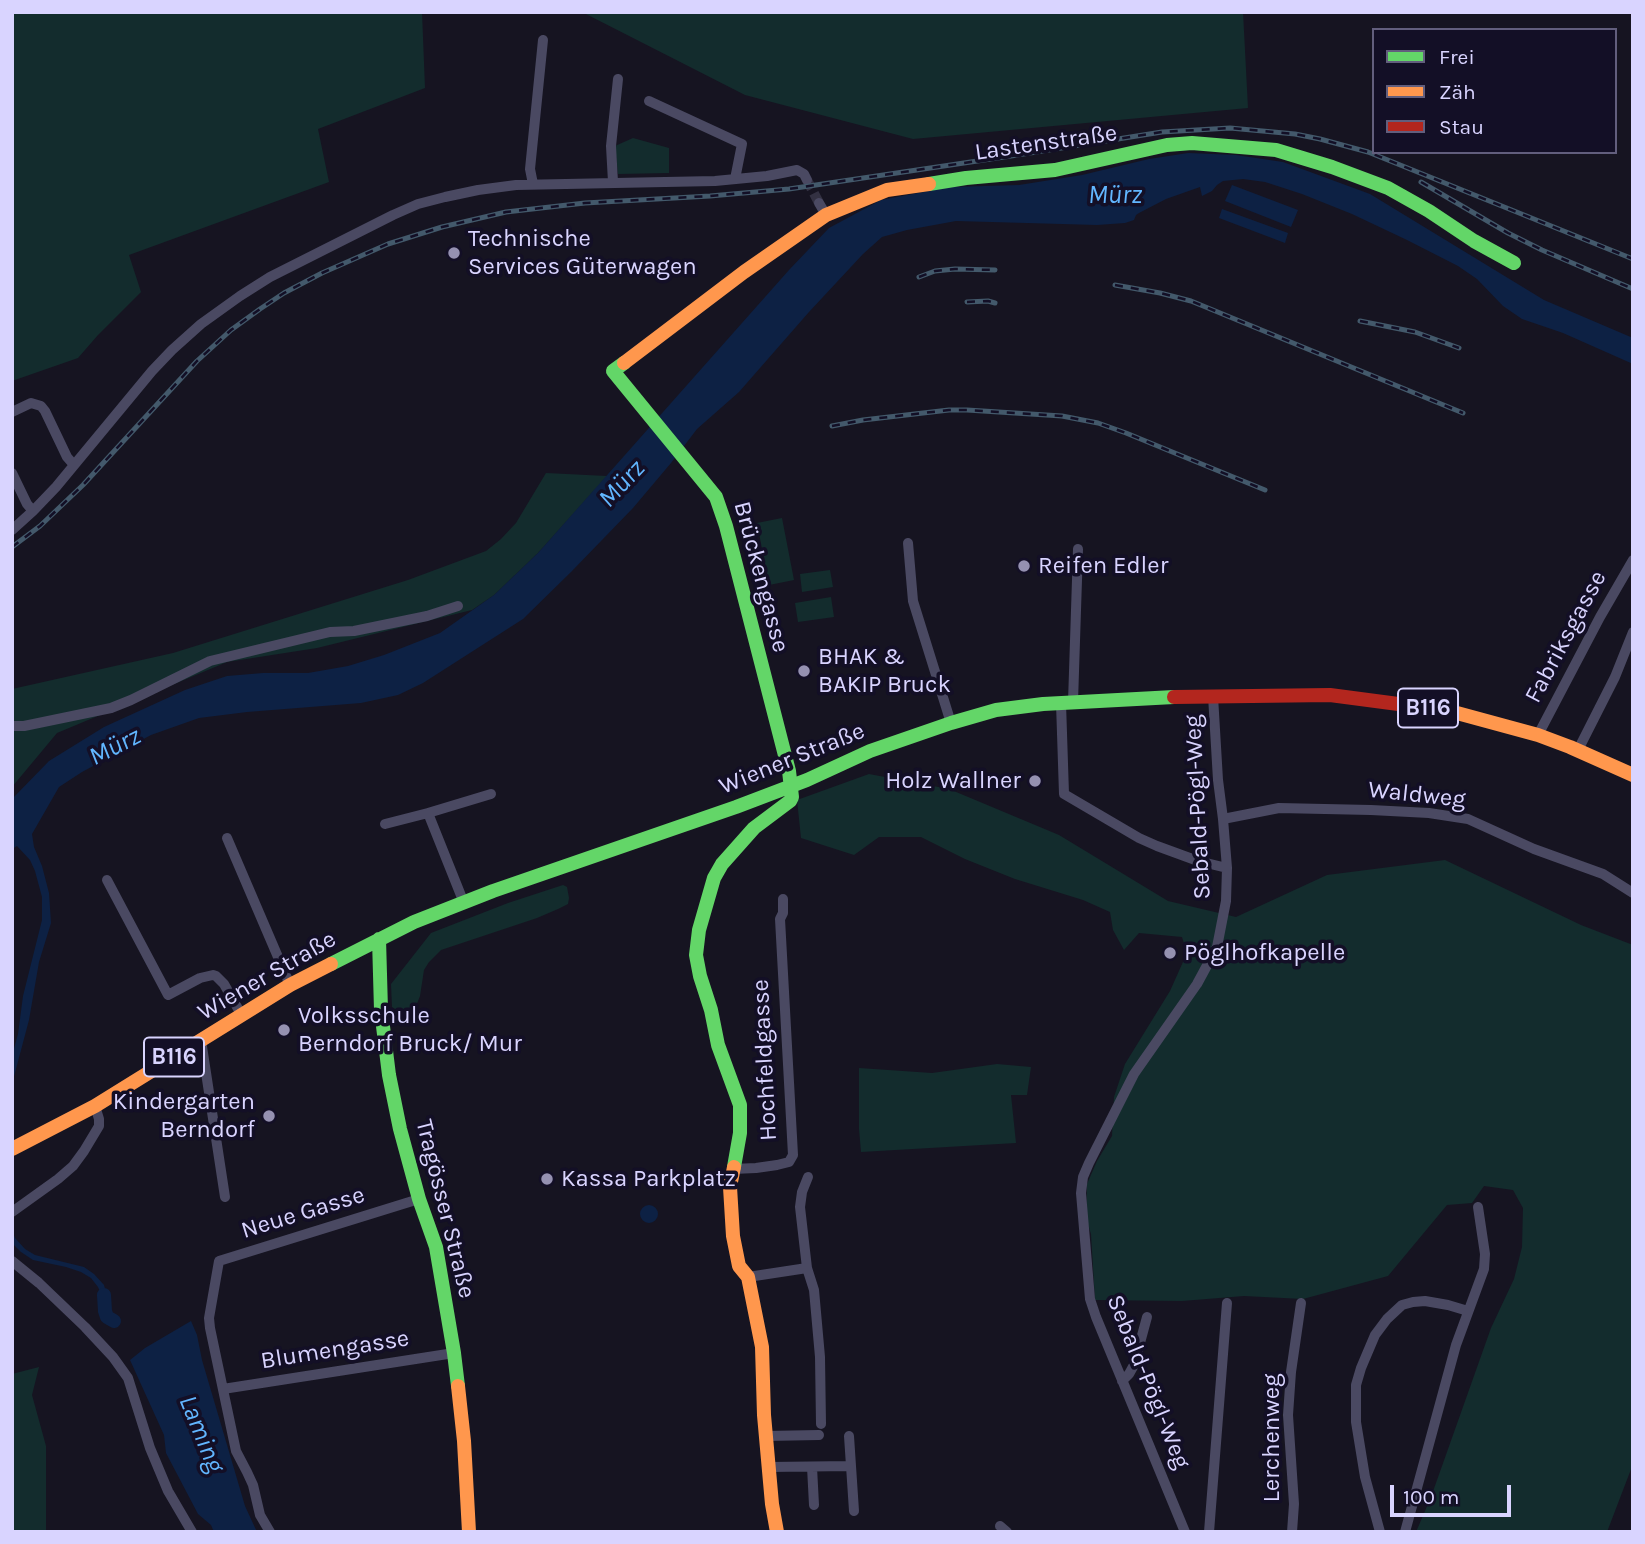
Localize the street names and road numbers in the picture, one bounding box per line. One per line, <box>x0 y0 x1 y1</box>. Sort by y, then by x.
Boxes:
street label: Lastenstraße <box>973 119 1119 167</box>
street label: Brückengasse <box>727 498 795 656</box>
street label: Fabriksgasse <box>1519 566 1613 708</box>
road number: B116 <box>1398 688 1458 728</box>
street label: Sebald-Pögl-Weg <box>1179 714 1217 900</box>
street label: Wiener Straße <box>715 717 869 801</box>
street label: Waldweg <box>1367 776 1467 814</box>
street label: Wiener Straße <box>193 925 341 1027</box>
street label: Hochfeldgasse <box>746 978 784 1142</box>
road number: B116 <box>144 1038 204 1076</box>
street label: Tragösser Straße <box>409 1117 481 1301</box>
street label: Neue Gasse <box>238 1181 368 1245</box>
street label: Sebald-Pögl-Weg <box>1100 1291 1196 1473</box>
street label: Blumengasse <box>259 1324 411 1376</box>
street label: Lerchenweg <box>1258 1373 1286 1503</box>

